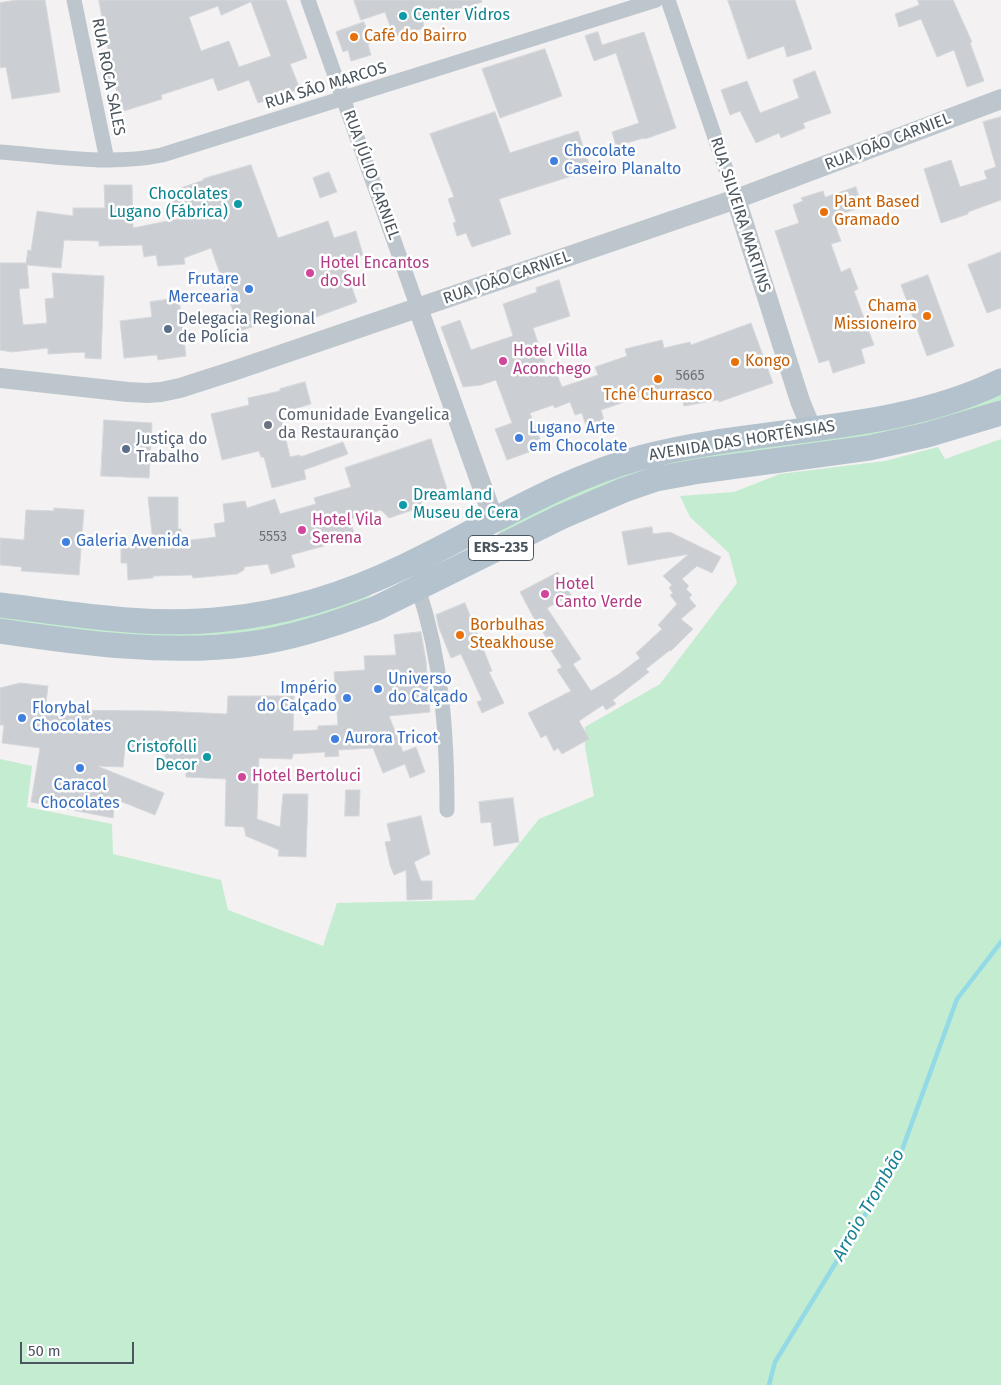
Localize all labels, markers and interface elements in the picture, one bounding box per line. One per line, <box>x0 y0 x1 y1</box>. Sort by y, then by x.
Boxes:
place label: Center Vidros <box>413 6 510 26</box>
marker: Center Vidros <box>397 10 409 22</box>
street label: RUA ROCA SALES <box>87 17 129 137</box>
place label: Café do Bairro <box>364 27 467 47</box>
marker: Café do Bairro <box>348 31 360 43</box>
street label: RUA SÃO MARCOS <box>263 58 389 114</box>
street label: RUA JÚLIO CARNIEL <box>339 107 403 243</box>
street label: RUA JOÃO CARNIEL <box>822 109 954 175</box>
street label: RUA SILVEIRA MARTINS <box>706 135 774 295</box>
place label: Chocolate Caseiro Planalto <box>564 142 681 180</box>
marker: Chocolate Caseiro Planalto <box>548 155 560 167</box>
place label: Chocolates Lugano (Fábrica) <box>109 185 228 223</box>
place label: Plant Based Gramado <box>834 193 920 231</box>
marker: Chocolates Lugano (Fábrica) <box>232 198 244 210</box>
marker: Plant Based Gramado <box>818 206 830 218</box>
street label: RUA JOÃO CARNIEL <box>441 247 573 309</box>
place label: Hotel Encantos do Sul <box>320 254 429 292</box>
marker: Hotel Encantos do Sul <box>304 267 316 279</box>
place label: Frutare Mercearia <box>168 270 239 308</box>
marker: Frutare Mercearia <box>243 283 255 295</box>
place label: Chama Missioneiro <box>834 297 917 335</box>
place label: Delegacia Regional de Polícia <box>178 310 315 348</box>
marker: Chama Missioneiro <box>921 310 933 322</box>
marker: Delegacia Regional de Polícia <box>162 323 174 335</box>
place label: Hotel Villa Aconchego <box>513 342 591 380</box>
place label: Kongo <box>745 352 790 372</box>
marker: Hotel Villa Aconchego <box>497 355 509 367</box>
marker: Kongo <box>729 356 741 368</box>
house number: 5665 <box>676 368 704 384</box>
marker: Tchê Churrasco <box>652 373 664 385</box>
place label: Tchê Churrasco <box>603 386 713 406</box>
place label: Comunidade Evangelica da Restauranção <box>278 406 450 444</box>
street label: AVENIDA DAS HORTÊNSIAS <box>648 417 836 465</box>
marker: Comunidade Evangelica da Restauranção <box>262 419 274 431</box>
place label: Lugano Arte em Chocolate <box>529 419 627 457</box>
place label: Justiça do Trabalho <box>136 430 207 468</box>
marker: Lugano Arte em Chocolate <box>513 432 525 444</box>
marker: Justiça do Trabalho <box>120 443 132 455</box>
place label: Dreamland Museu de Cera <box>413 486 519 524</box>
marker: Dreamland Museu de Cera <box>397 499 409 511</box>
place label: Hotel Vila Serena <box>312 511 382 549</box>
marker: Hotel Vila Serena <box>296 524 308 536</box>
house number: 5553 <box>259 529 287 545</box>
place label: Galeria Avenida <box>76 532 189 552</box>
marker: Galeria Avenida <box>60 536 72 548</box>
road number: ERS-235 <box>468 536 534 560</box>
place label: Hotel Canto Verde <box>555 575 642 613</box>
marker: Hotel Canto Verde <box>539 588 551 600</box>
place label: Borbulhas Steakhouse <box>470 616 554 654</box>
marker: Borbulhas Steakhouse <box>454 629 466 641</box>
place label: Universo do Calçado <box>388 670 468 708</box>
place label: Império do Calçado <box>257 679 337 717</box>
marker: Universo do Calçado <box>372 683 384 695</box>
marker: Império do Calçado <box>341 692 353 704</box>
place label: Florybal Chocolates <box>32 699 111 737</box>
marker: Florybal Chocolates <box>16 712 28 724</box>
place label: Aurora Tricot <box>345 729 438 749</box>
marker: Aurora Tricot <box>329 733 341 745</box>
place label: Cristofolli Decor <box>127 738 197 776</box>
marker: Cristofolli Decor <box>201 751 213 763</box>
marker: Caracol Chocolates <box>74 762 86 774</box>
place label: Hotel Bertoluci <box>252 767 361 787</box>
marker: Hotel Bertoluci <box>236 771 248 783</box>
place label: Caracol Chocolates <box>40 776 120 814</box>
water label: Arroio Trombão <box>828 1145 910 1265</box>
scale bar <box>22 1332 136 1364</box>
text: 50 m <box>28 1342 61 1360</box>

